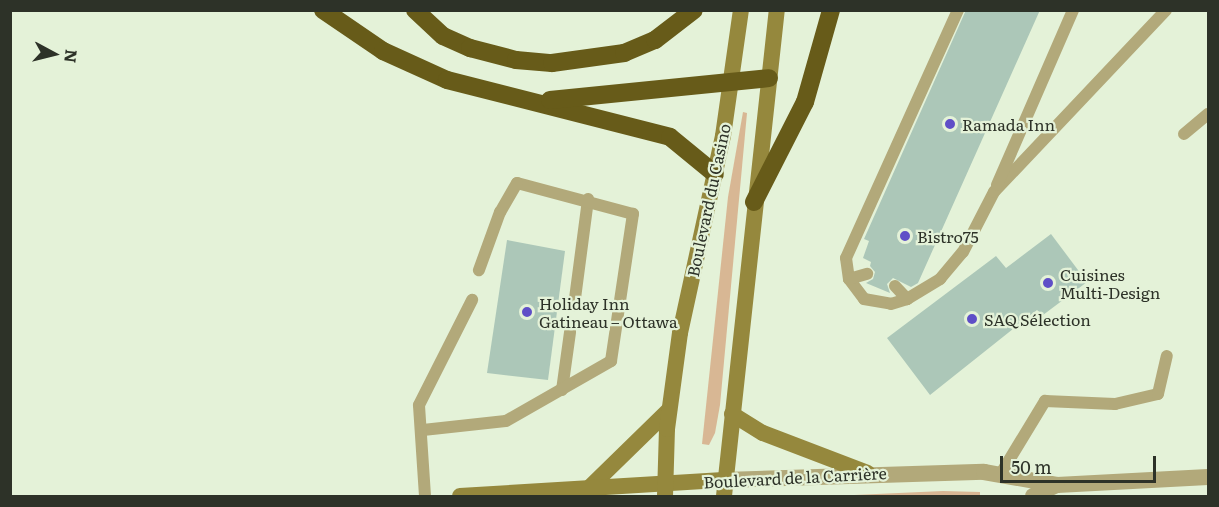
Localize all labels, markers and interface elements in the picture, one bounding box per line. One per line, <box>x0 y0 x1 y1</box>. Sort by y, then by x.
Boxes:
north arrow <box>24 24 84 84</box>
text: N <box>59 48 85 64</box>
place label: Ramada Inn <box>962 114 1055 134</box>
marker: Ramada Inn <box>943 117 957 131</box>
street label: Boulevard du Casino <box>682 122 734 278</box>
place label: Bistro75 <box>917 226 979 246</box>
marker: Bistro75 <box>898 229 912 243</box>
place label: Cuisines Multi-Design <box>1060 264 1160 302</box>
marker: Cuisines Multi-Design <box>1041 276 1055 290</box>
place label: Holiday Inn Gatineau – Ottawa <box>539 293 678 331</box>
marker: Holiday Inn Gatineau – Ottawa <box>520 305 534 319</box>
place label: SAQ Sélection <box>984 309 1091 329</box>
marker: SAQ Sélection <box>965 312 979 326</box>
scale bar <box>1003 444 1159 482</box>
text: 50 m <box>1011 453 1052 480</box>
street label: Boulevard de la Carrière <box>703 463 887 491</box>

